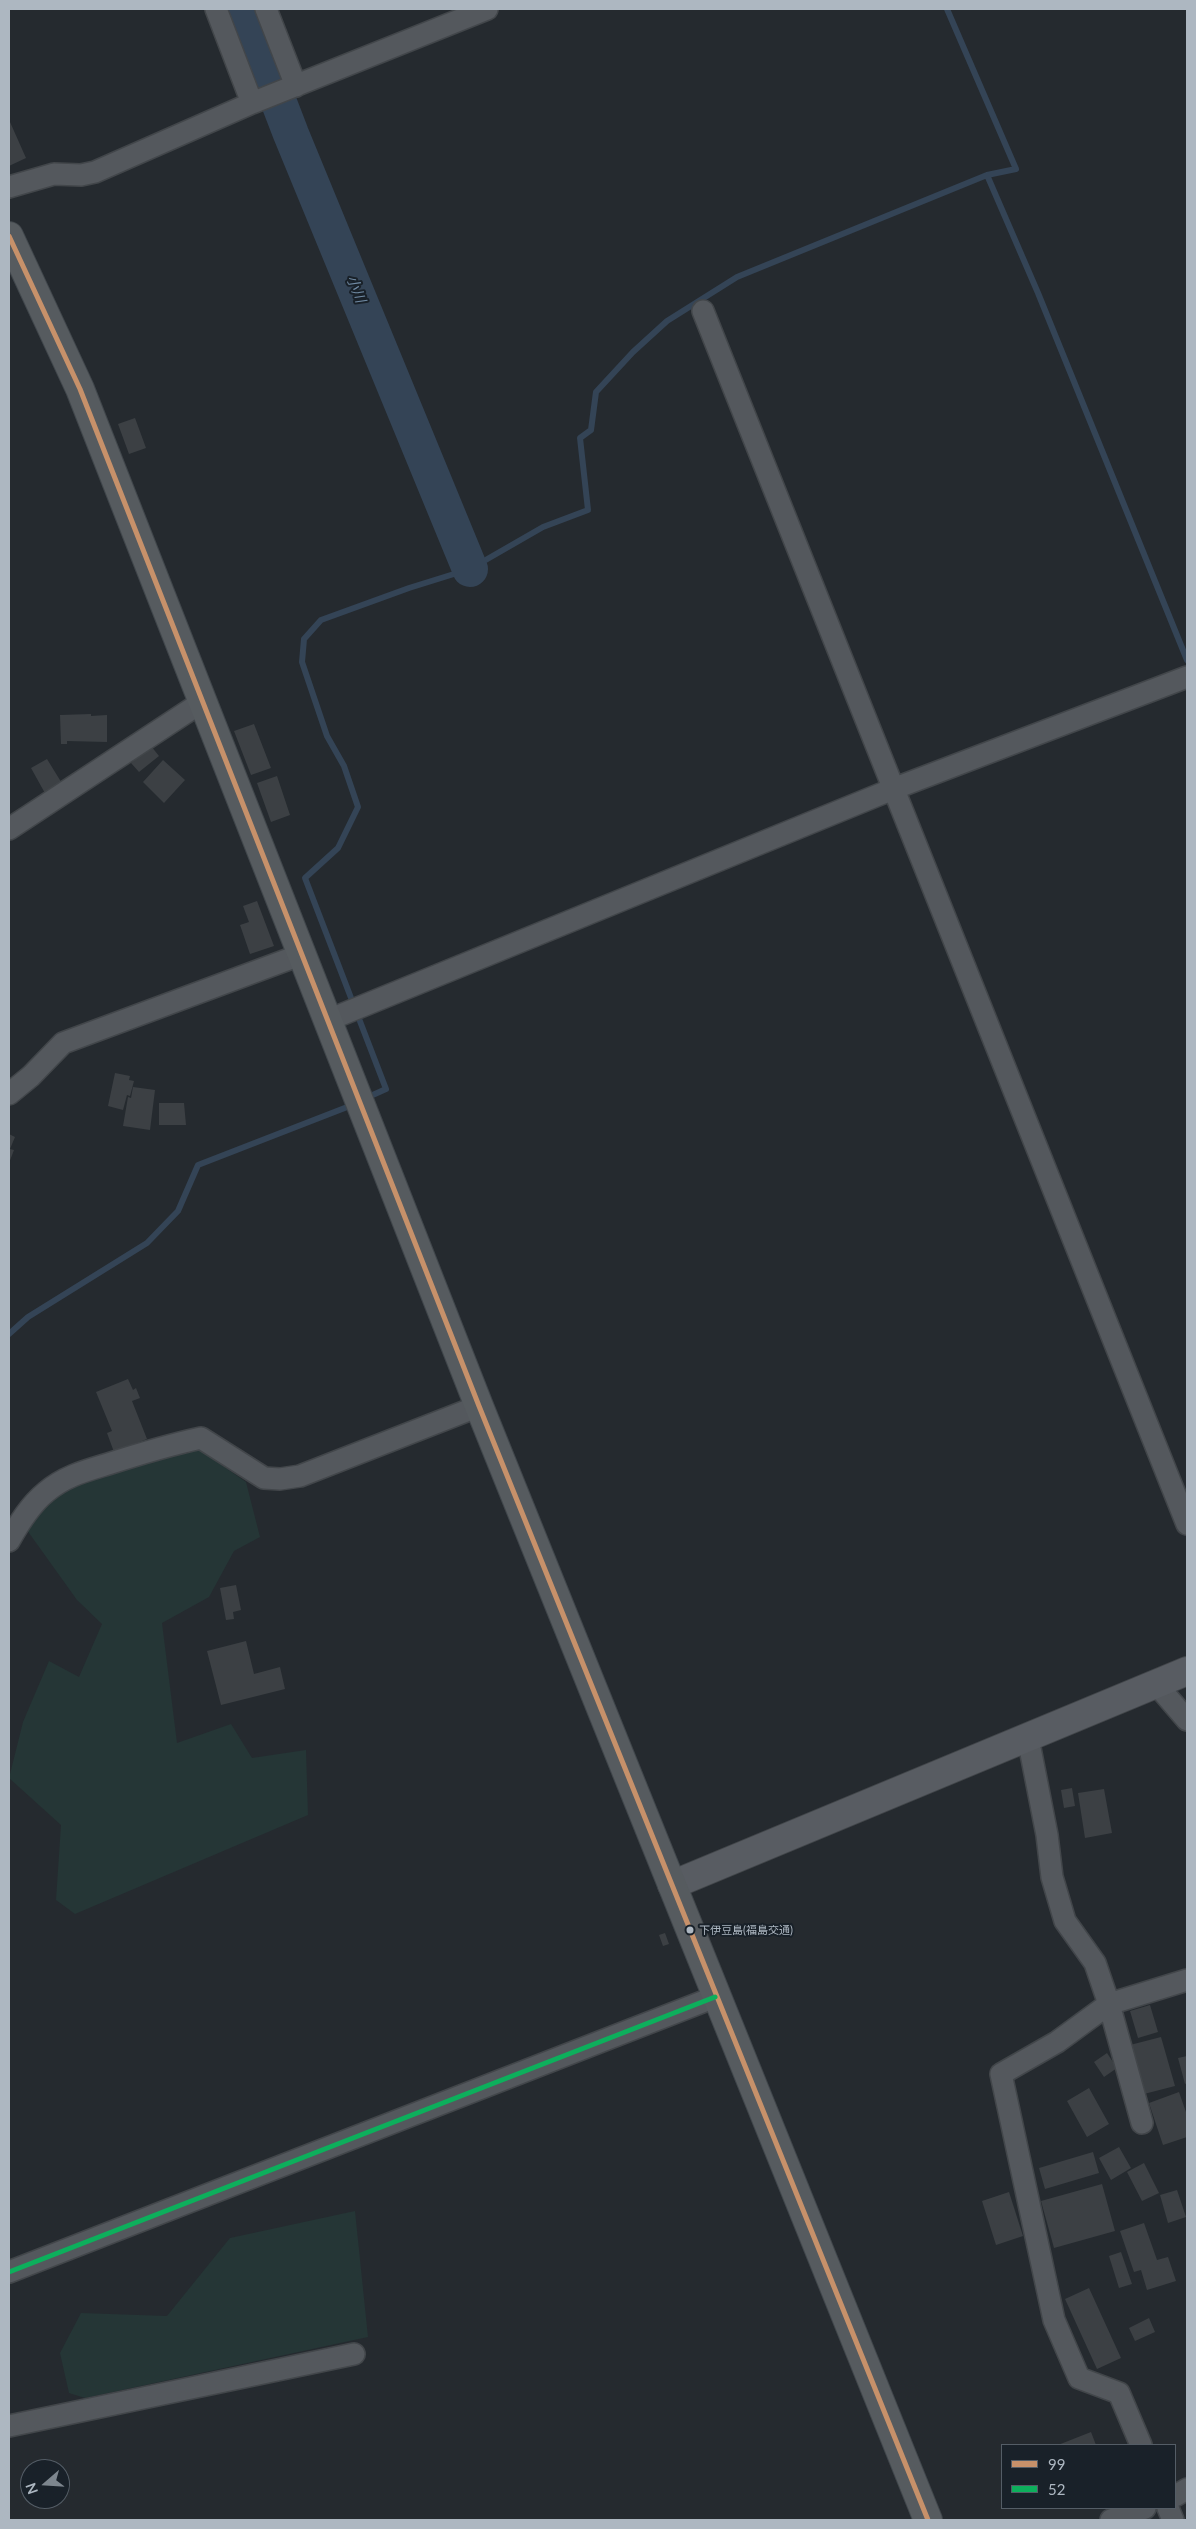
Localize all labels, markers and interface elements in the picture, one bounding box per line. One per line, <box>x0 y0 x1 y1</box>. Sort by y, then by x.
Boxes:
water label: 小川 <box>343 273 369 305</box>
place label: 下伊豆島(福島交通) <box>699 1923 793 1937</box>
marker: 下伊豆島(福島交通) <box>685 1925 695 1935</box>
legend <box>1001 2444 1176 2509</box>
text: 99 <box>1048 2455 1065 2473</box>
north arrow <box>20 2459 70 2509</box>
text: 52 <box>1048 2480 1065 2498</box>
text: N <box>21 2481 41 2497</box>

